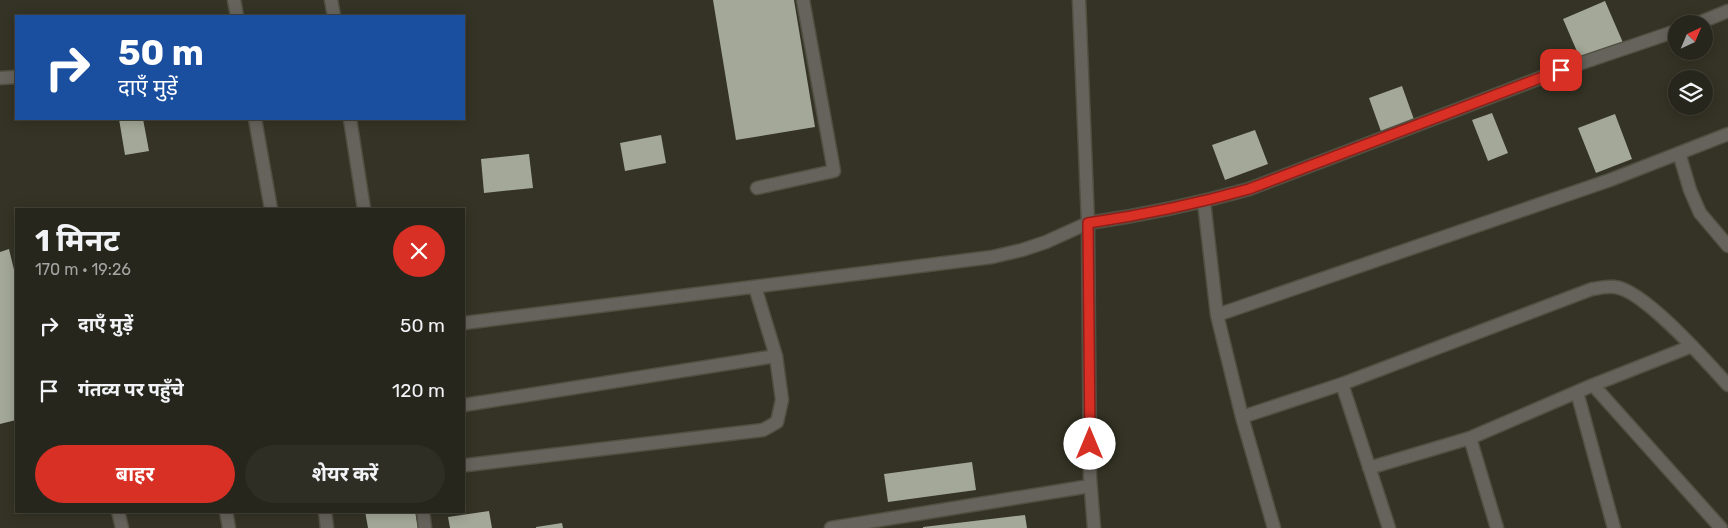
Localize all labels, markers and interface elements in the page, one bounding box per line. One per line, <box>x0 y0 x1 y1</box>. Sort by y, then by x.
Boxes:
north arrow <box>1668 15 1712 60</box>
map controls <box>1668 15 1713 115</box>
text: 50 m <box>118 32 204 74</box>
icon: right <box>35 35 100 100</box>
pin <box>1540 49 1582 91</box>
icon: arrive <box>1547 56 1575 84</box>
button: layers <box>1668 70 1713 115</box>
text: दाएँ मुड़ें <box>118 74 178 101</box>
text: 1 मिनट <box>35 223 119 259</box>
button: close <box>393 225 445 277</box>
text: 170 m · 19:26 <box>35 260 131 279</box>
icon: right <box>35 312 63 340</box>
text: दाएँ मुड़ें <box>78 313 133 336</box>
text: 50 m <box>400 314 445 337</box>
icon: arrive <box>35 377 63 405</box>
text: गंतव्य पर पहुँचे <box>78 378 184 401</box>
text: 120 m <box>392 379 445 402</box>
position arrow <box>1063 417 1115 469</box>
button: बाहर <box>35 445 235 503</box>
button: शेयर करें <box>245 445 445 503</box>

